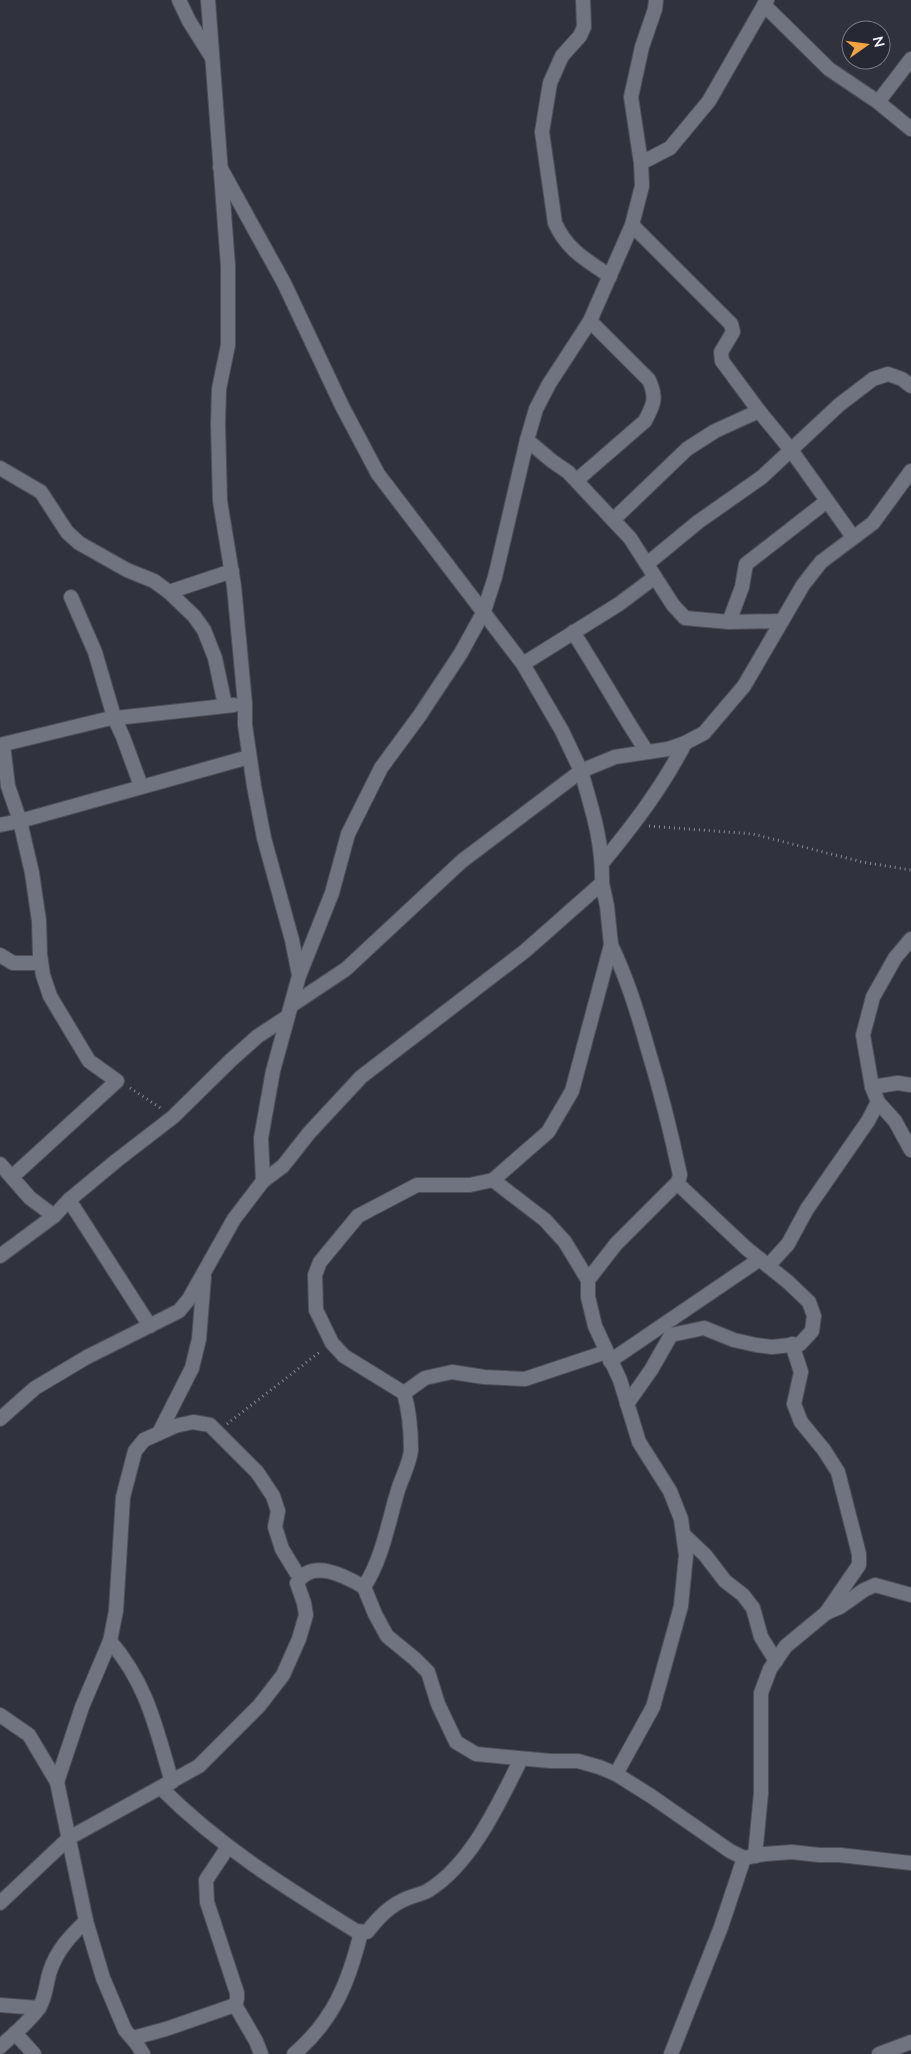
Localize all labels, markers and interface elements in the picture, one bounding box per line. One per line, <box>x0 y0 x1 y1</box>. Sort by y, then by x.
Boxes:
north arrow <box>841 20 891 70</box>
text: N <box>870 34 889 49</box>

